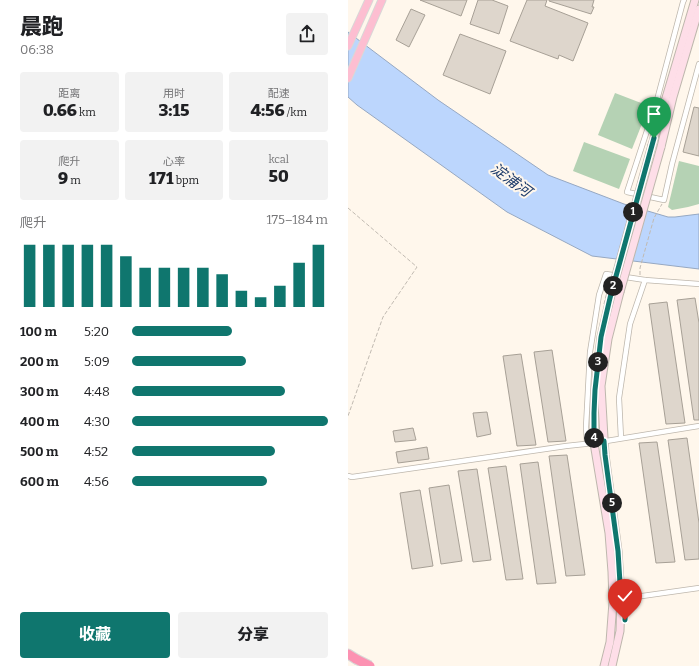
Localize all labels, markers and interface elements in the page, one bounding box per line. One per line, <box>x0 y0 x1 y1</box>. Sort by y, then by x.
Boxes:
text: 晨跑 <box>20 13 64 40</box>
button: share <box>286 13 328 55</box>
text: 06:38 <box>20 42 54 57</box>
text: 距离 <box>58 87 80 100</box>
text: 用时 <box>163 87 185 100</box>
text: 配速 <box>268 87 290 100</box>
pin <box>637 97 671 138</box>
text: 0.66 <box>43 100 77 121</box>
text: 3:15 <box>159 100 189 121</box>
text: 4:56 <box>250 100 285 121</box>
icon: arrive <box>643 103 665 125</box>
text: km <box>77 106 96 119</box>
text: /km <box>285 106 307 119</box>
text: kcal <box>268 153 289 166</box>
text: 爬升 <box>58 155 80 168</box>
text: 心率 <box>163 155 185 168</box>
water label: 淀浦河 <box>488 159 537 202</box>
text: 50 <box>269 166 289 187</box>
text: 9 <box>58 168 68 189</box>
text: 171 <box>149 168 174 189</box>
text: m <box>68 174 81 187</box>
text: bpm <box>174 174 199 187</box>
pin: 1 <box>623 202 643 222</box>
text: 1 <box>631 205 635 218</box>
text: 175–184 m <box>266 212 328 227</box>
text: 爬升 <box>20 215 46 230</box>
pin: 2 <box>603 276 623 296</box>
text: 2 <box>610 279 616 292</box>
text: 100 m <box>20 324 57 339</box>
text: 5:20 <box>84 324 109 339</box>
pin: 3 <box>588 352 608 372</box>
text: 200 m <box>20 354 59 369</box>
text: 5:09 <box>84 354 110 369</box>
text: 3 <box>595 355 601 368</box>
text: 300 m <box>20 384 59 399</box>
text: 4:48 <box>84 384 110 399</box>
text: 400 m <box>20 414 59 429</box>
text: 4:30 <box>84 414 110 429</box>
pin: 4 <box>584 428 604 448</box>
text: 4 <box>591 431 597 444</box>
text: 500 m <box>20 444 58 459</box>
text: 4:52 <box>84 444 108 459</box>
text: 600 m <box>20 474 59 489</box>
text: 4:56 <box>84 474 109 489</box>
pin: 5 <box>602 493 622 513</box>
text: 5 <box>609 496 615 509</box>
pin <box>608 579 642 620</box>
icon: check <box>614 585 636 607</box>
button: 收藏 <box>20 612 170 658</box>
button: 分享 <box>178 612 328 658</box>

